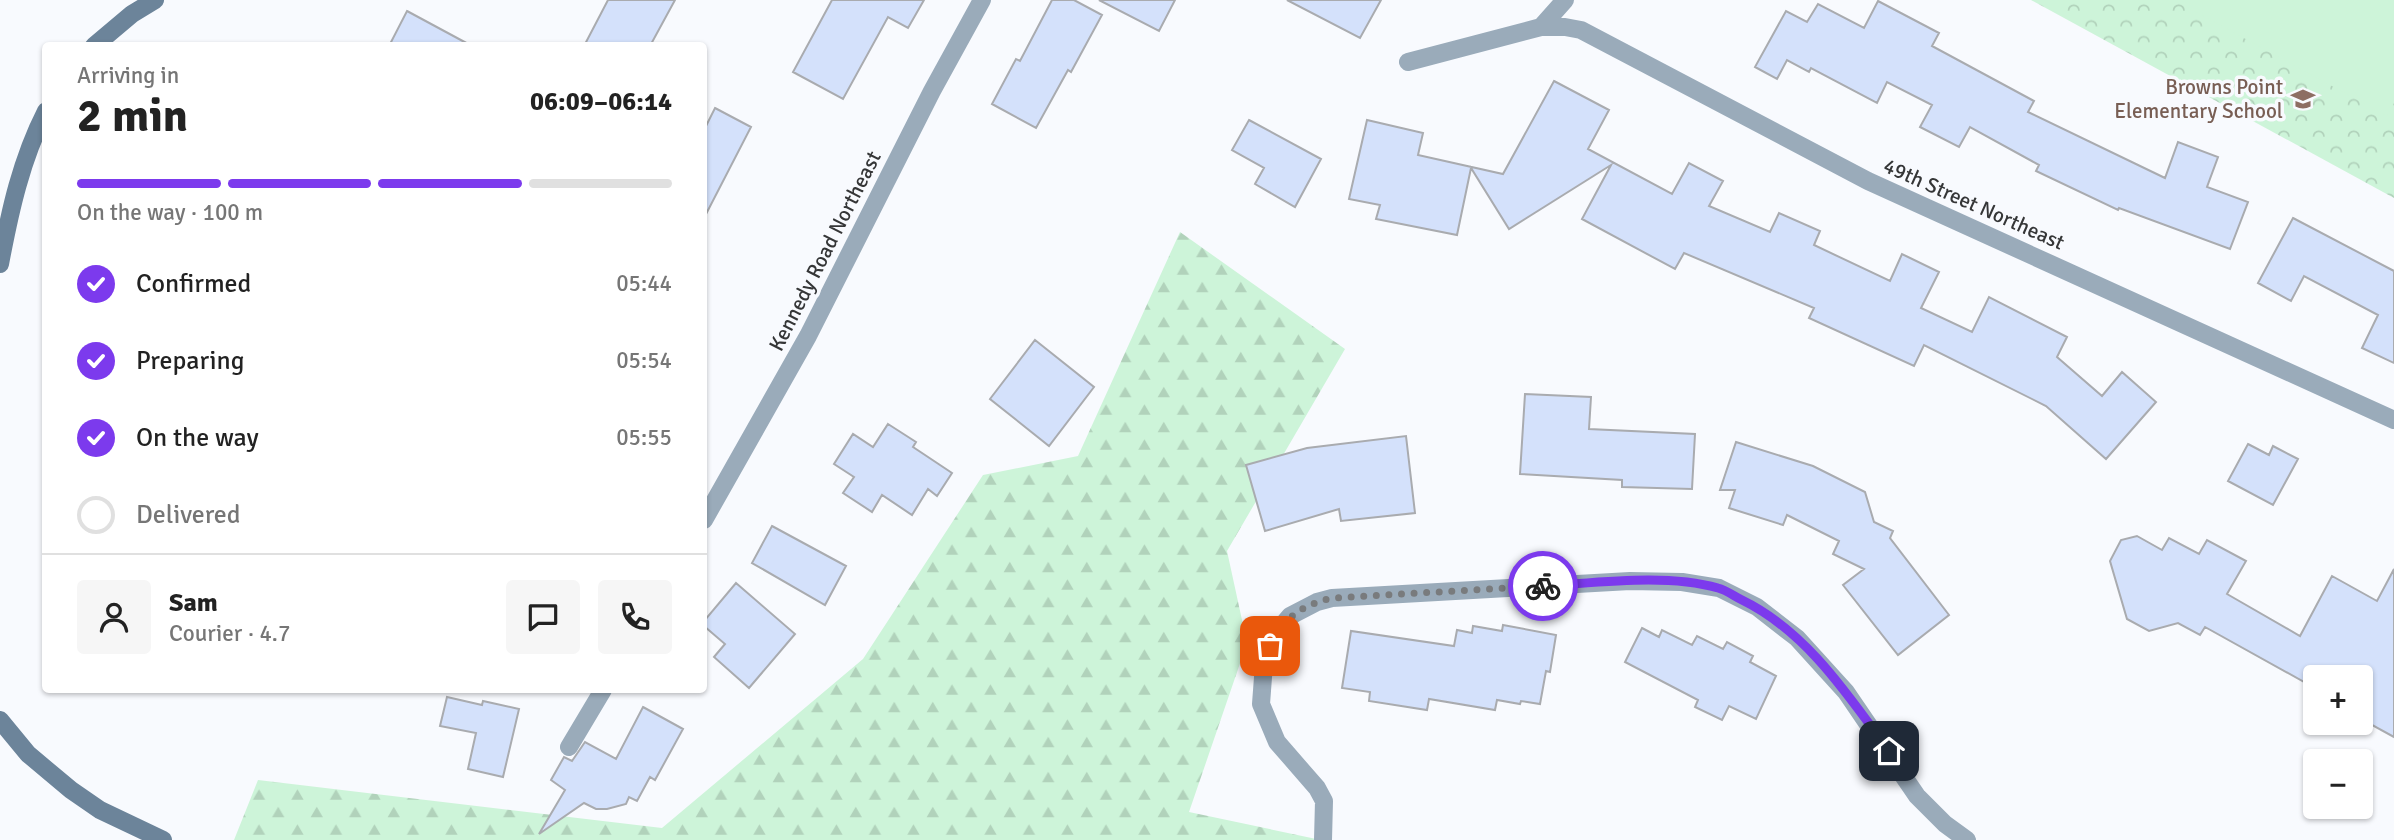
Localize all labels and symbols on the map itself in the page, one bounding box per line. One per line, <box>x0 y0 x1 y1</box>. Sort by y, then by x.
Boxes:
place label: Browns Point Elementary School <box>2114 74 2283 124</box>
school or university icon: Browns Point Elementary School <box>2289 85 2317 113</box>
street label: Kennedy Road Northeast <box>763 147 887 355</box>
street label: 49th Street Northeast <box>1880 152 2068 256</box>
courier <box>1508 551 1578 621</box>
pin <box>1240 616 1300 676</box>
pin <box>1859 721 1919 781</box>

